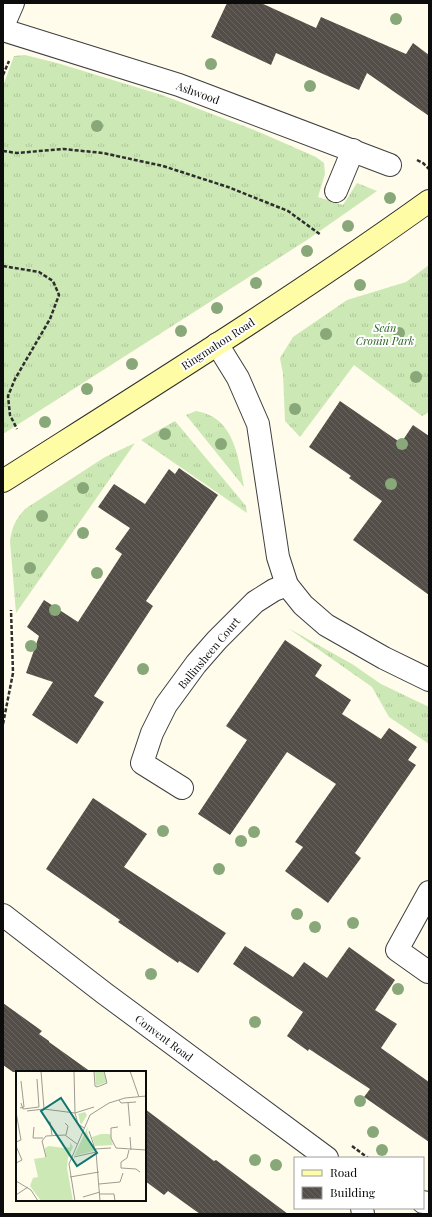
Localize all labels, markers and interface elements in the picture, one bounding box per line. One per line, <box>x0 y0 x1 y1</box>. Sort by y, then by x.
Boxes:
street label: Ashwood <box>174 77 222 107</box>
street label: Ringmahon Road <box>178 314 258 373</box>
park label: Seán Cronin Park <box>356 320 415 348</box>
street label: Ballinsheen Court <box>174 614 243 692</box>
street label: Convent Road <box>132 1011 197 1065</box>
inset map <box>16 1071 146 1201</box>
legend <box>294 1157 424 1209</box>
text: Road <box>330 1164 357 1180</box>
text: Building <box>330 1184 376 1200</box>

